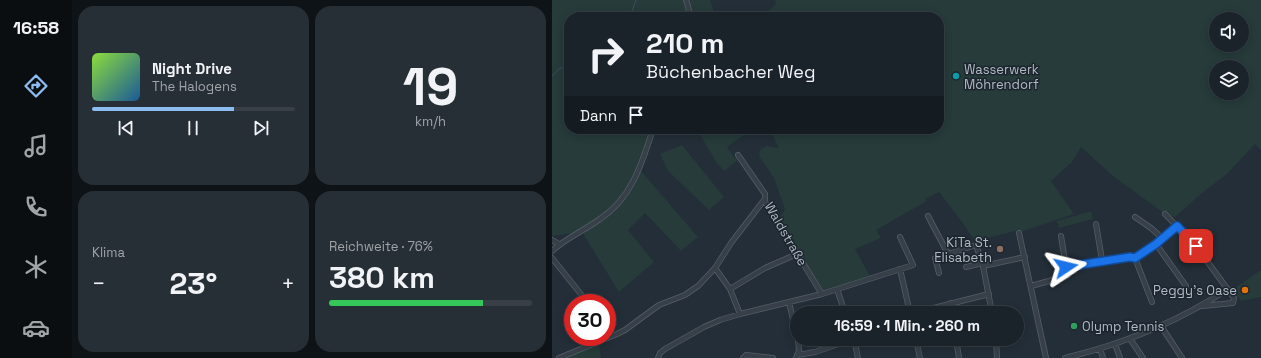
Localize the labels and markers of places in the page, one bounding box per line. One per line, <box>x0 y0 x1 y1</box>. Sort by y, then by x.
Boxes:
place label: Wasserwerk Möhrendorf <box>964 61 1039 93</box>
marker: Wasserwerk Möhrendorf <box>951 71 961 81</box>
pin <box>1179 229 1213 263</box>
place label: KiTa St. Elisabeth <box>934 234 992 266</box>
marker: KiTa St. Elisabeth <box>995 244 1005 254</box>
place label: Peggy’s Oase <box>1153 282 1237 299</box>
marker: Peggy’s Oase <box>1240 285 1250 295</box>
place label: Olymp Tennis <box>1082 318 1165 335</box>
marker: Olymp Tennis <box>1069 321 1079 331</box>

